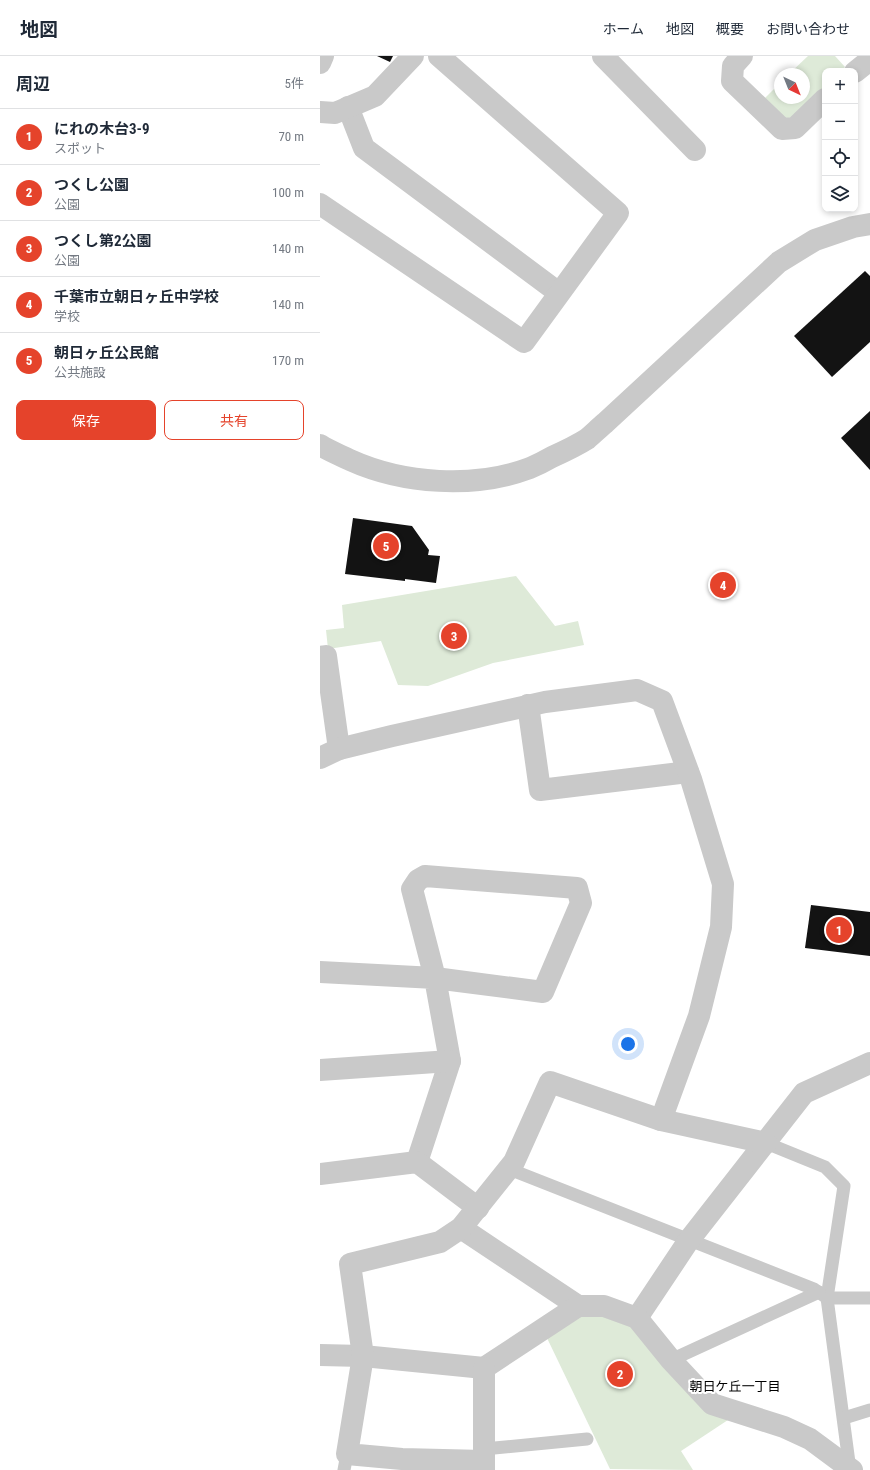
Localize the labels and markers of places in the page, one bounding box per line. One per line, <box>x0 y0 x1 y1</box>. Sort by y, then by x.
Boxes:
pin: 5 <box>373 531 399 561</box>
pin: 4 <box>710 570 736 600</box>
pin: 3 <box>441 621 467 651</box>
pin: 1 <box>826 915 852 945</box>
pin: 2 <box>607 1359 633 1389</box>

